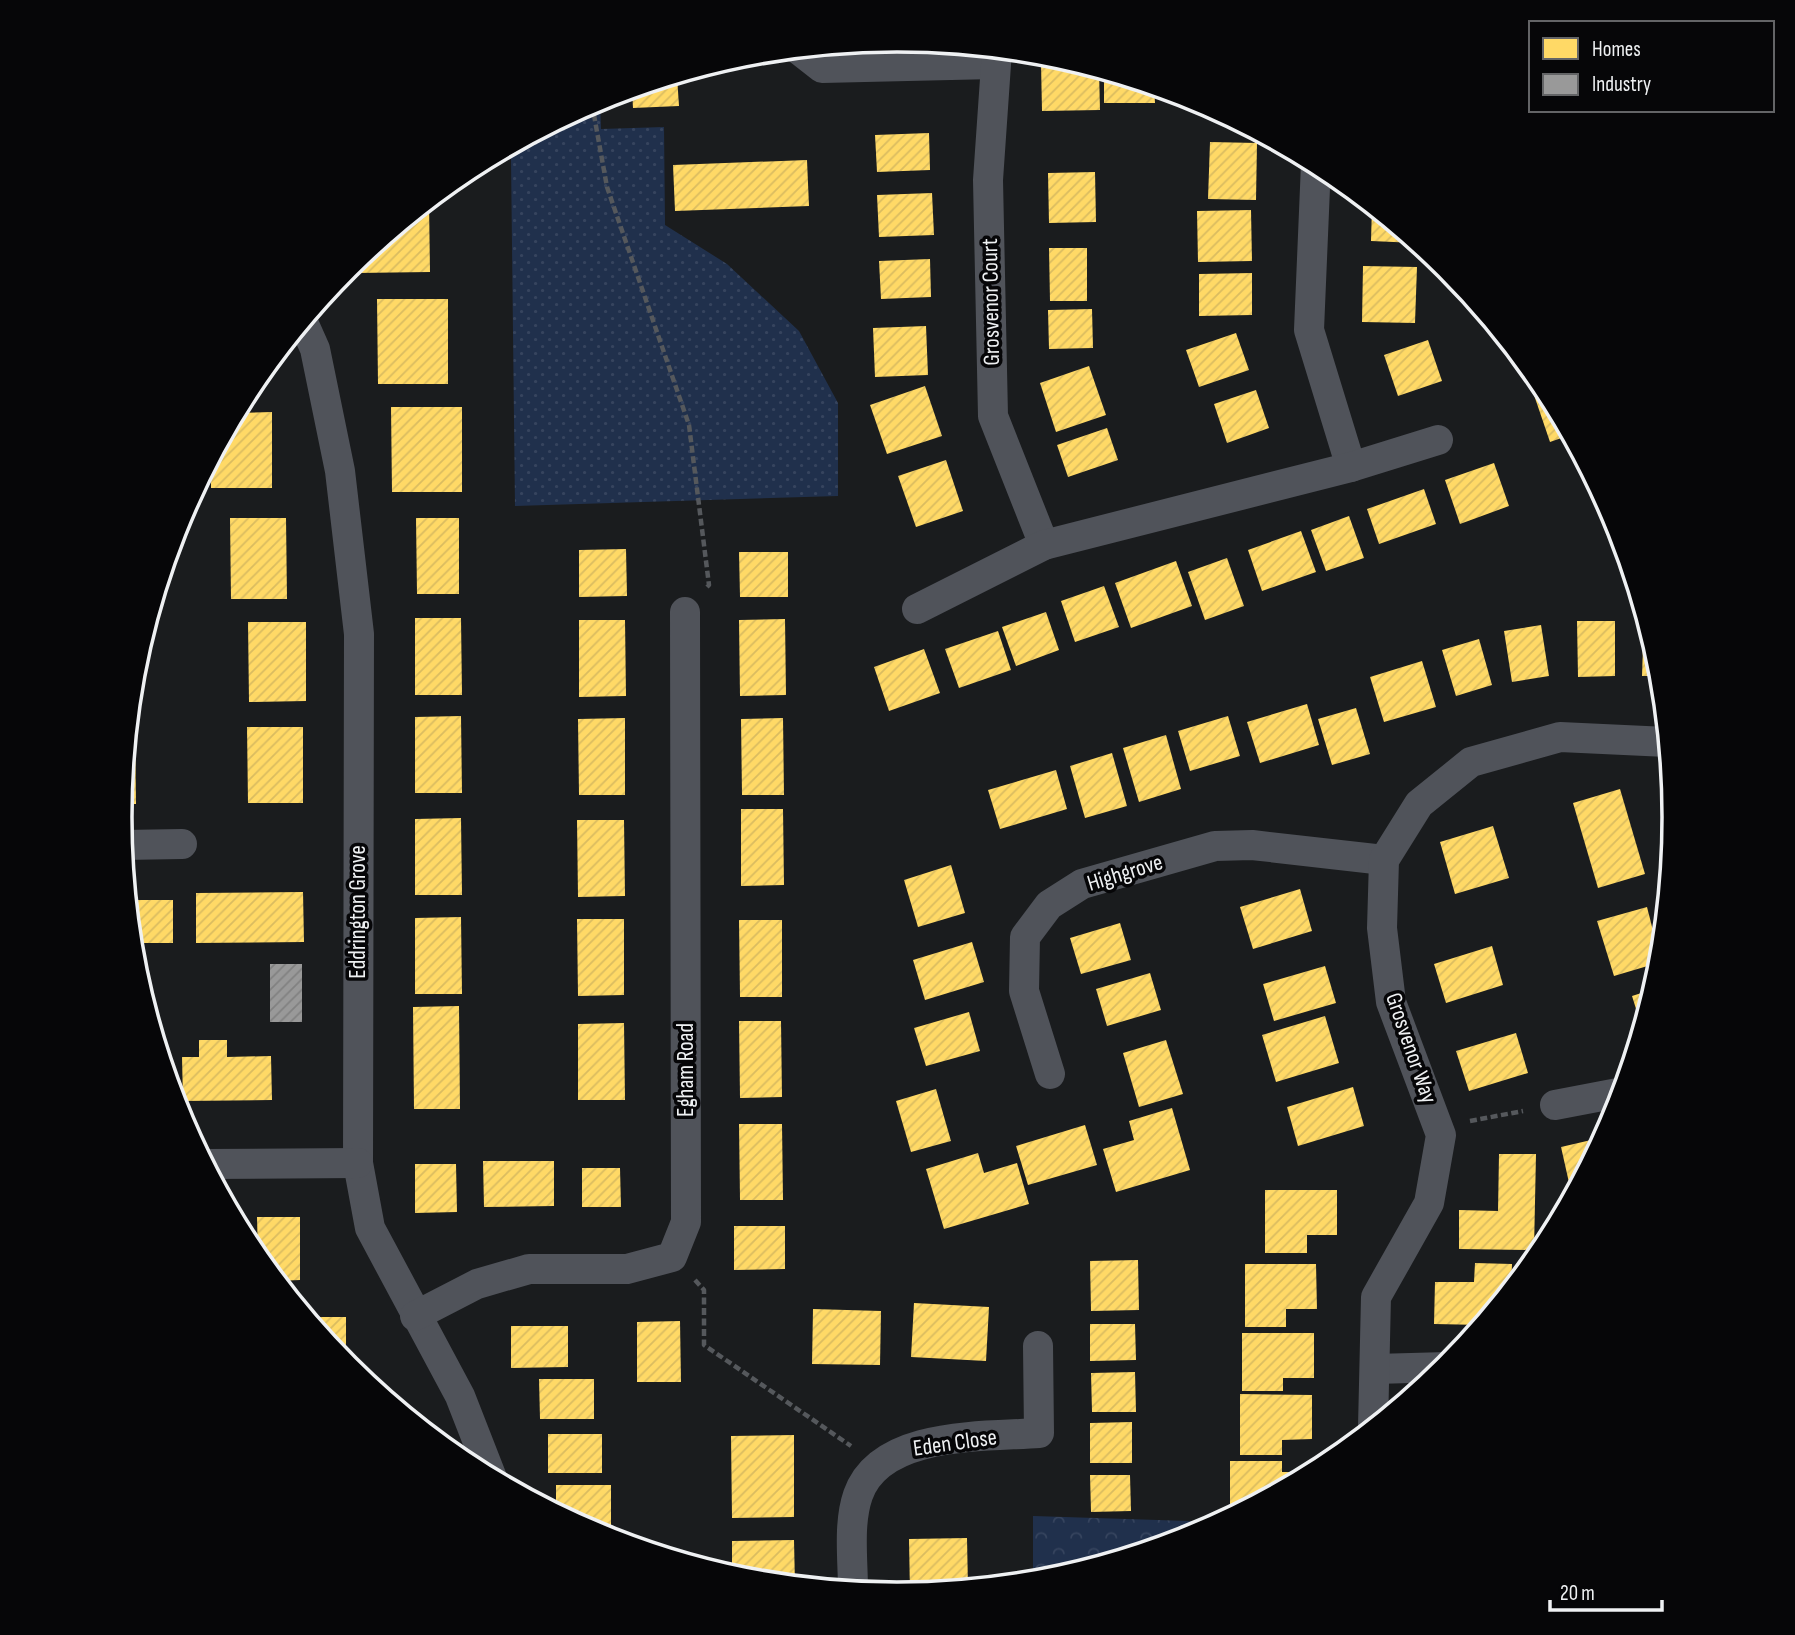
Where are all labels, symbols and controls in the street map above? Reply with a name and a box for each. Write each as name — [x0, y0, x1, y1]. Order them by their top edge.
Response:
legend — [1529, 21, 1774, 112]
text: Homes — [1592, 37, 1641, 62]
text: Industry — [1592, 72, 1651, 97]
street label: Grosvenor Court — [976, 238, 1006, 366]
street label: Eddrington Grove — [344, 845, 372, 979]
street label: Highgrove — [1084, 848, 1166, 898]
street label: Grosvenor Way — [1379, 989, 1443, 1107]
street label: Egham Road — [672, 1023, 700, 1117]
street label: Eden Close — [911, 1423, 999, 1463]
scale bar — [1550, 1568, 1662, 1612]
text: 20 m — [1560, 1581, 1595, 1606]

